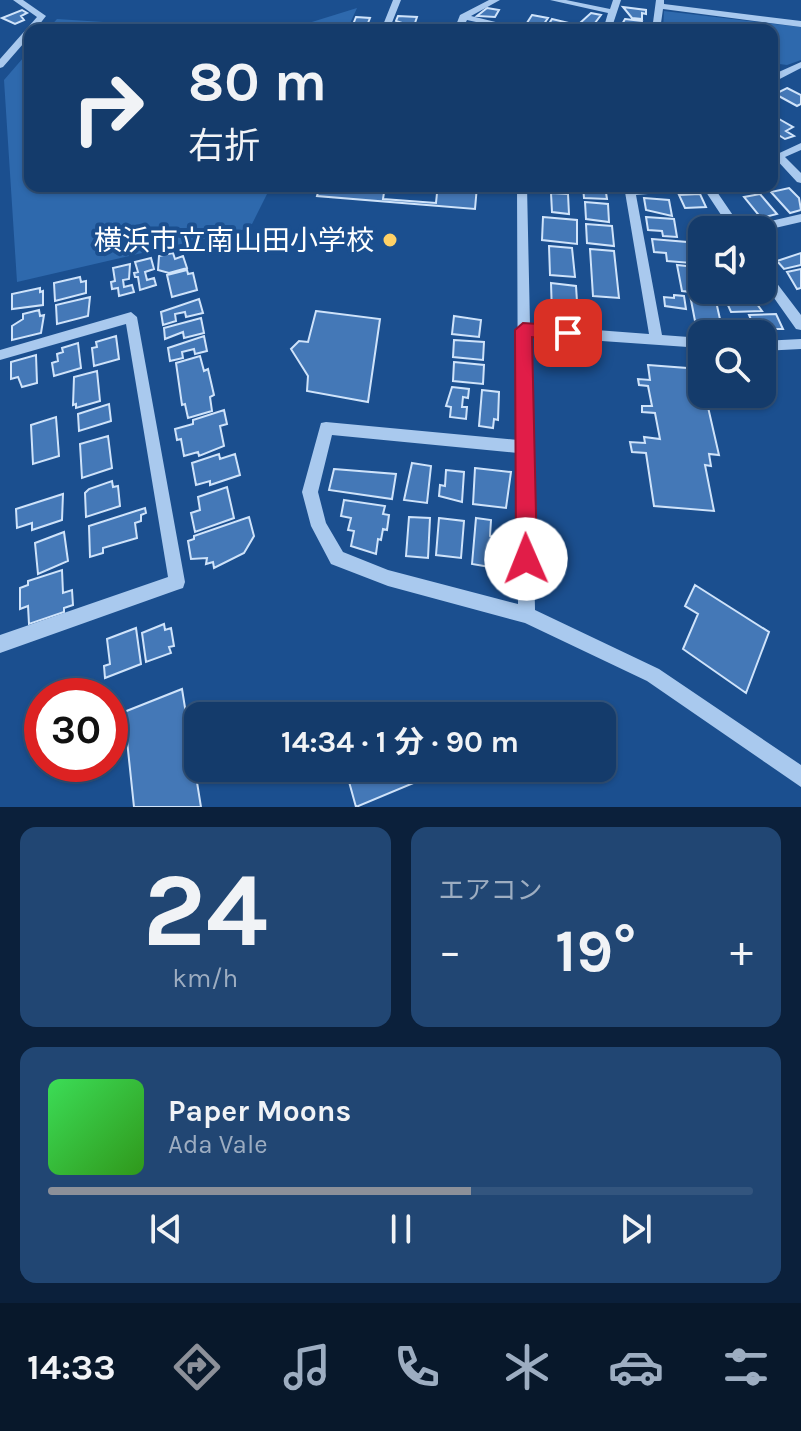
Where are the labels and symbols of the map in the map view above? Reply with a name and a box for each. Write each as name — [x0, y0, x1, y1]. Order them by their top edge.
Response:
place label: 横浜市立南山田小学校 — [94, 224, 374, 257]
marker: 横浜市立南山田小学校 — [381, 231, 399, 249]
pin — [534, 299, 602, 367]
position arrow — [484, 517, 568, 601]
speed limit sign: 30 — [24, 678, 128, 782]

